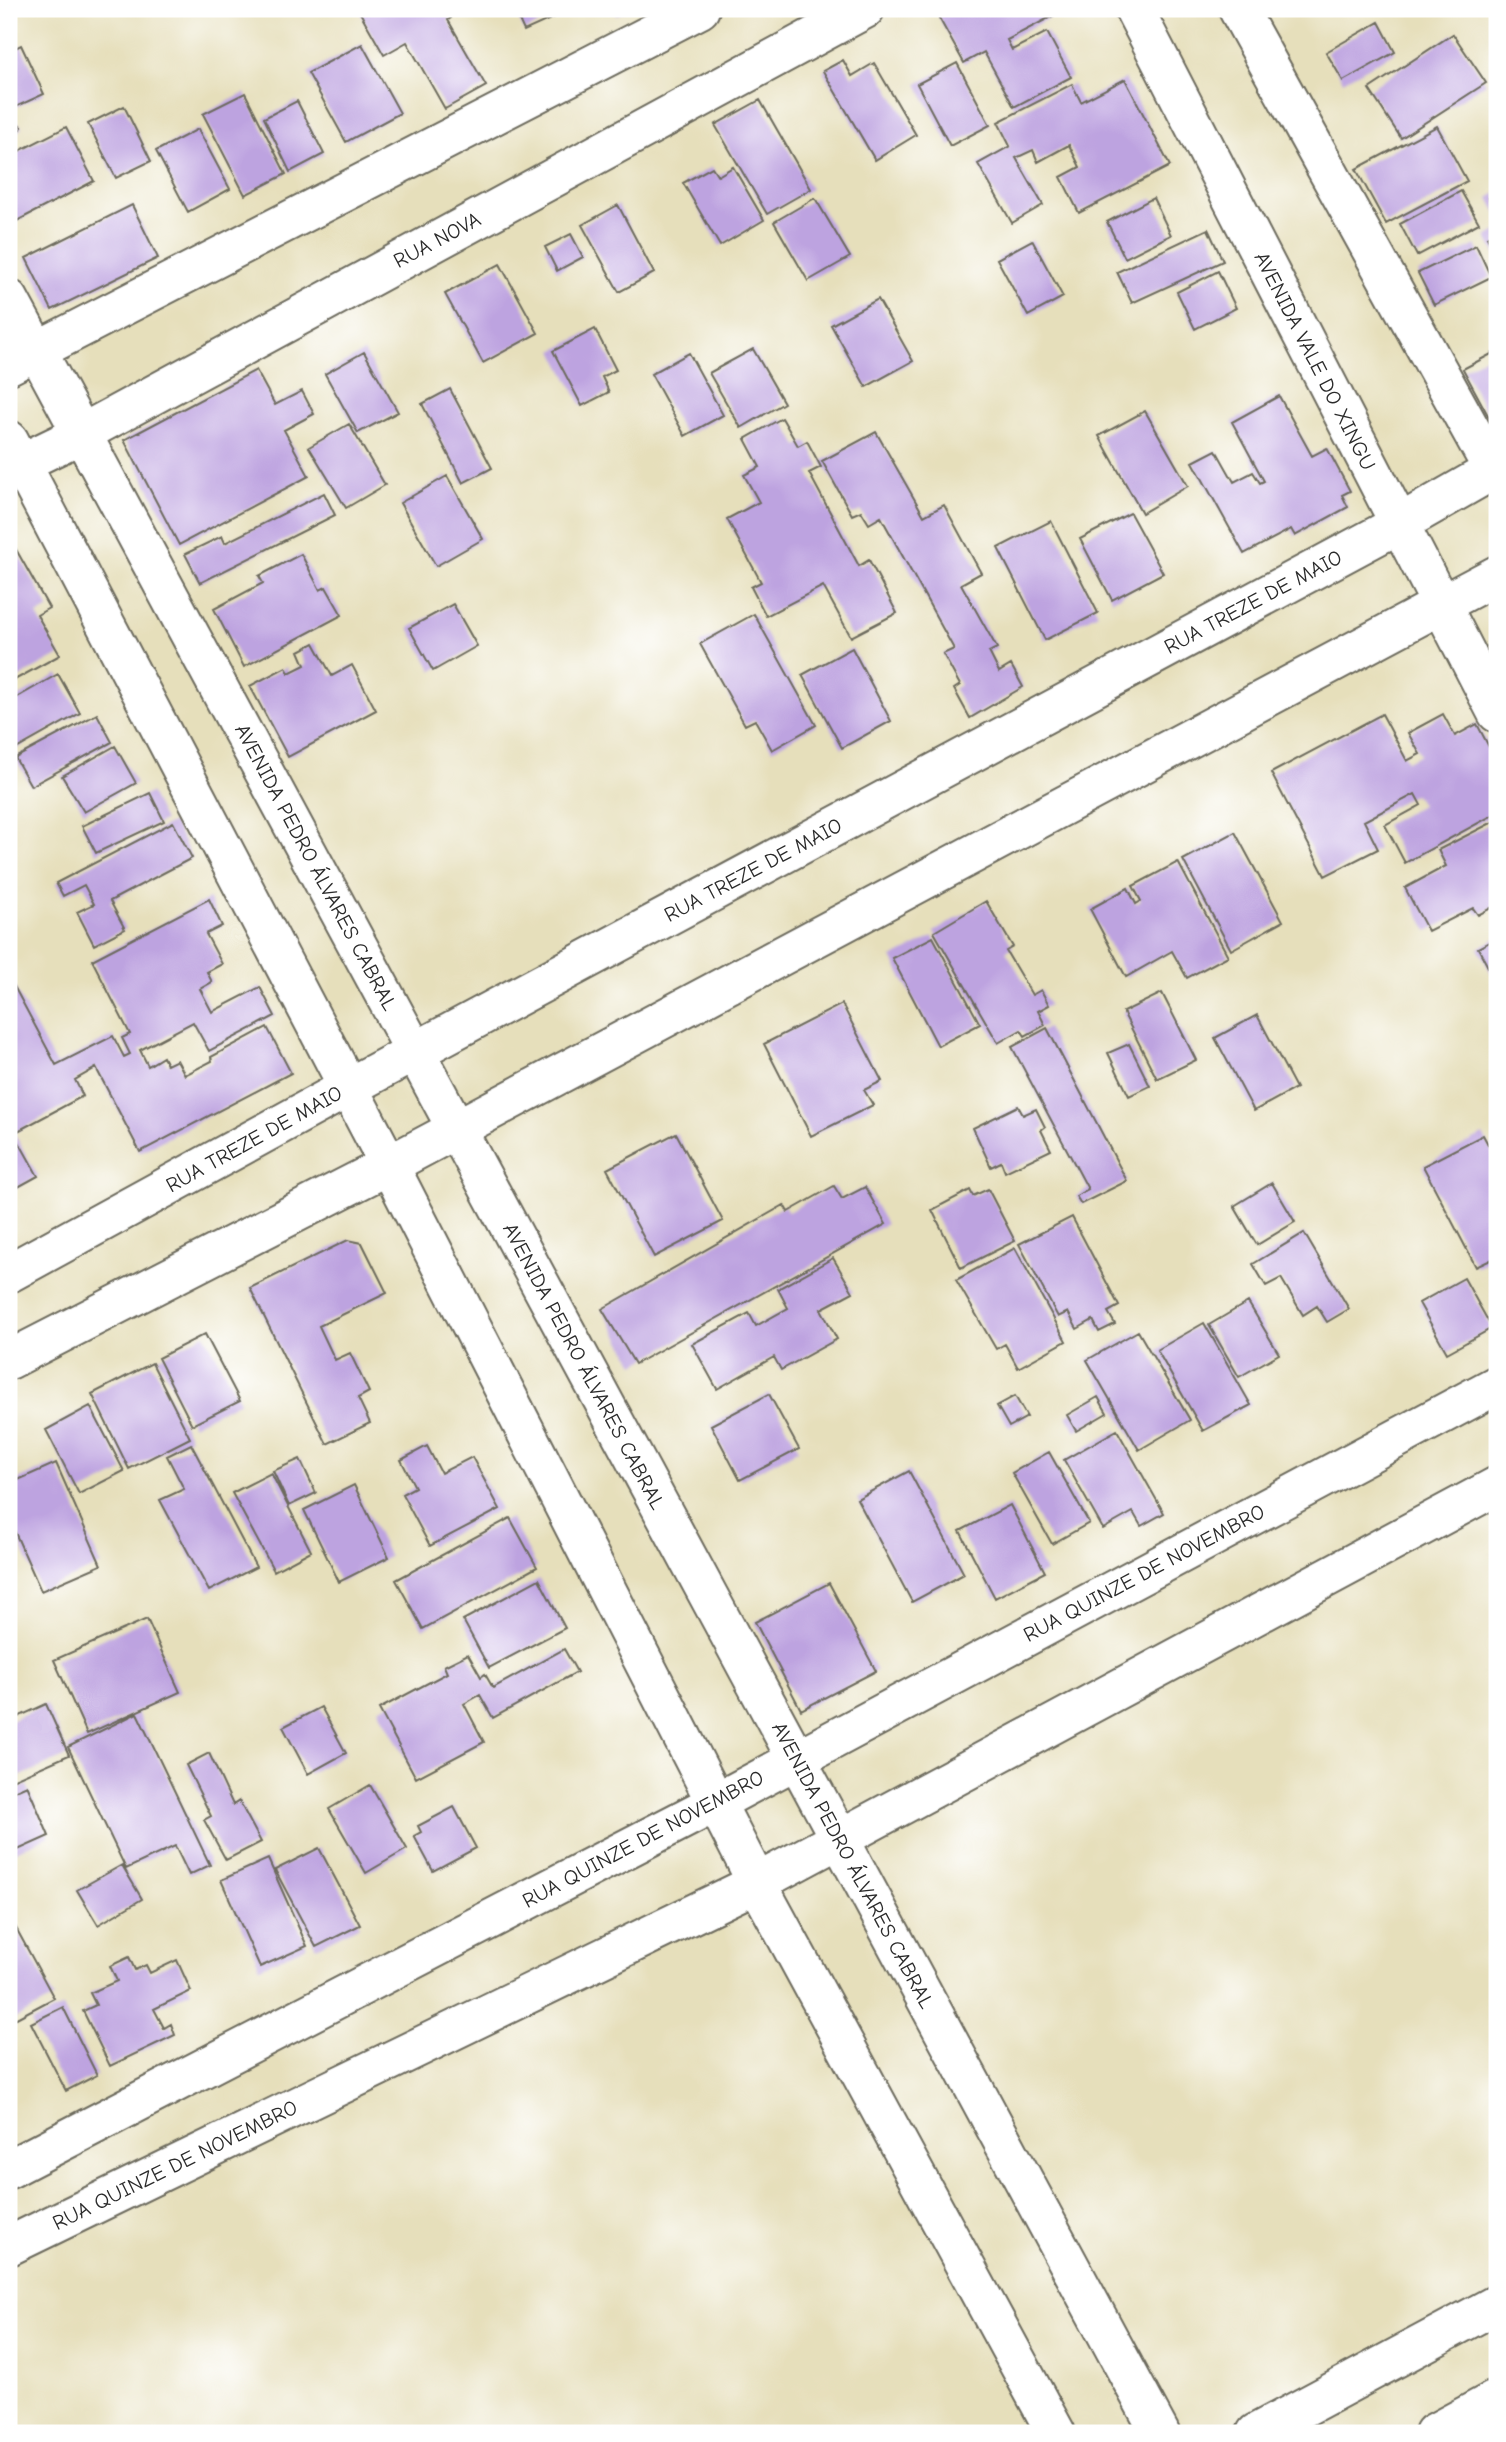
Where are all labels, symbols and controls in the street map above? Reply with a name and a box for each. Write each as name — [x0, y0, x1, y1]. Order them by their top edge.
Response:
street label: RUA NOVA — [389, 207, 485, 273]
street label: AVENIDA VALE DO XINGU — [1249, 248, 1381, 474]
street label: RUA TREZE DE MAIO — [1160, 545, 1346, 659]
street label: AVENIDA PEDRO ÁLVARES CABRAL — [230, 720, 402, 1015]
street label: RUA TREZE DE MAIO — [660, 813, 846, 927]
street label: RUA TREZE DE MAIO — [162, 1081, 346, 1197]
street label: AVENIDA PEDRO ÁLVARES CABRAL — [498, 1219, 670, 1514]
street label: RUA QUINZE DE NOVEMBRO — [1019, 1499, 1269, 1647]
street label: AVENIDA PEDRO ÁLVARES CABRAL — [767, 1718, 939, 2013]
street label: RUA QUINZE DE NOVEMBRO — [518, 1765, 768, 1913]
street label: RUA QUINZE DE NOVEMBRO — [49, 2095, 301, 2235]

